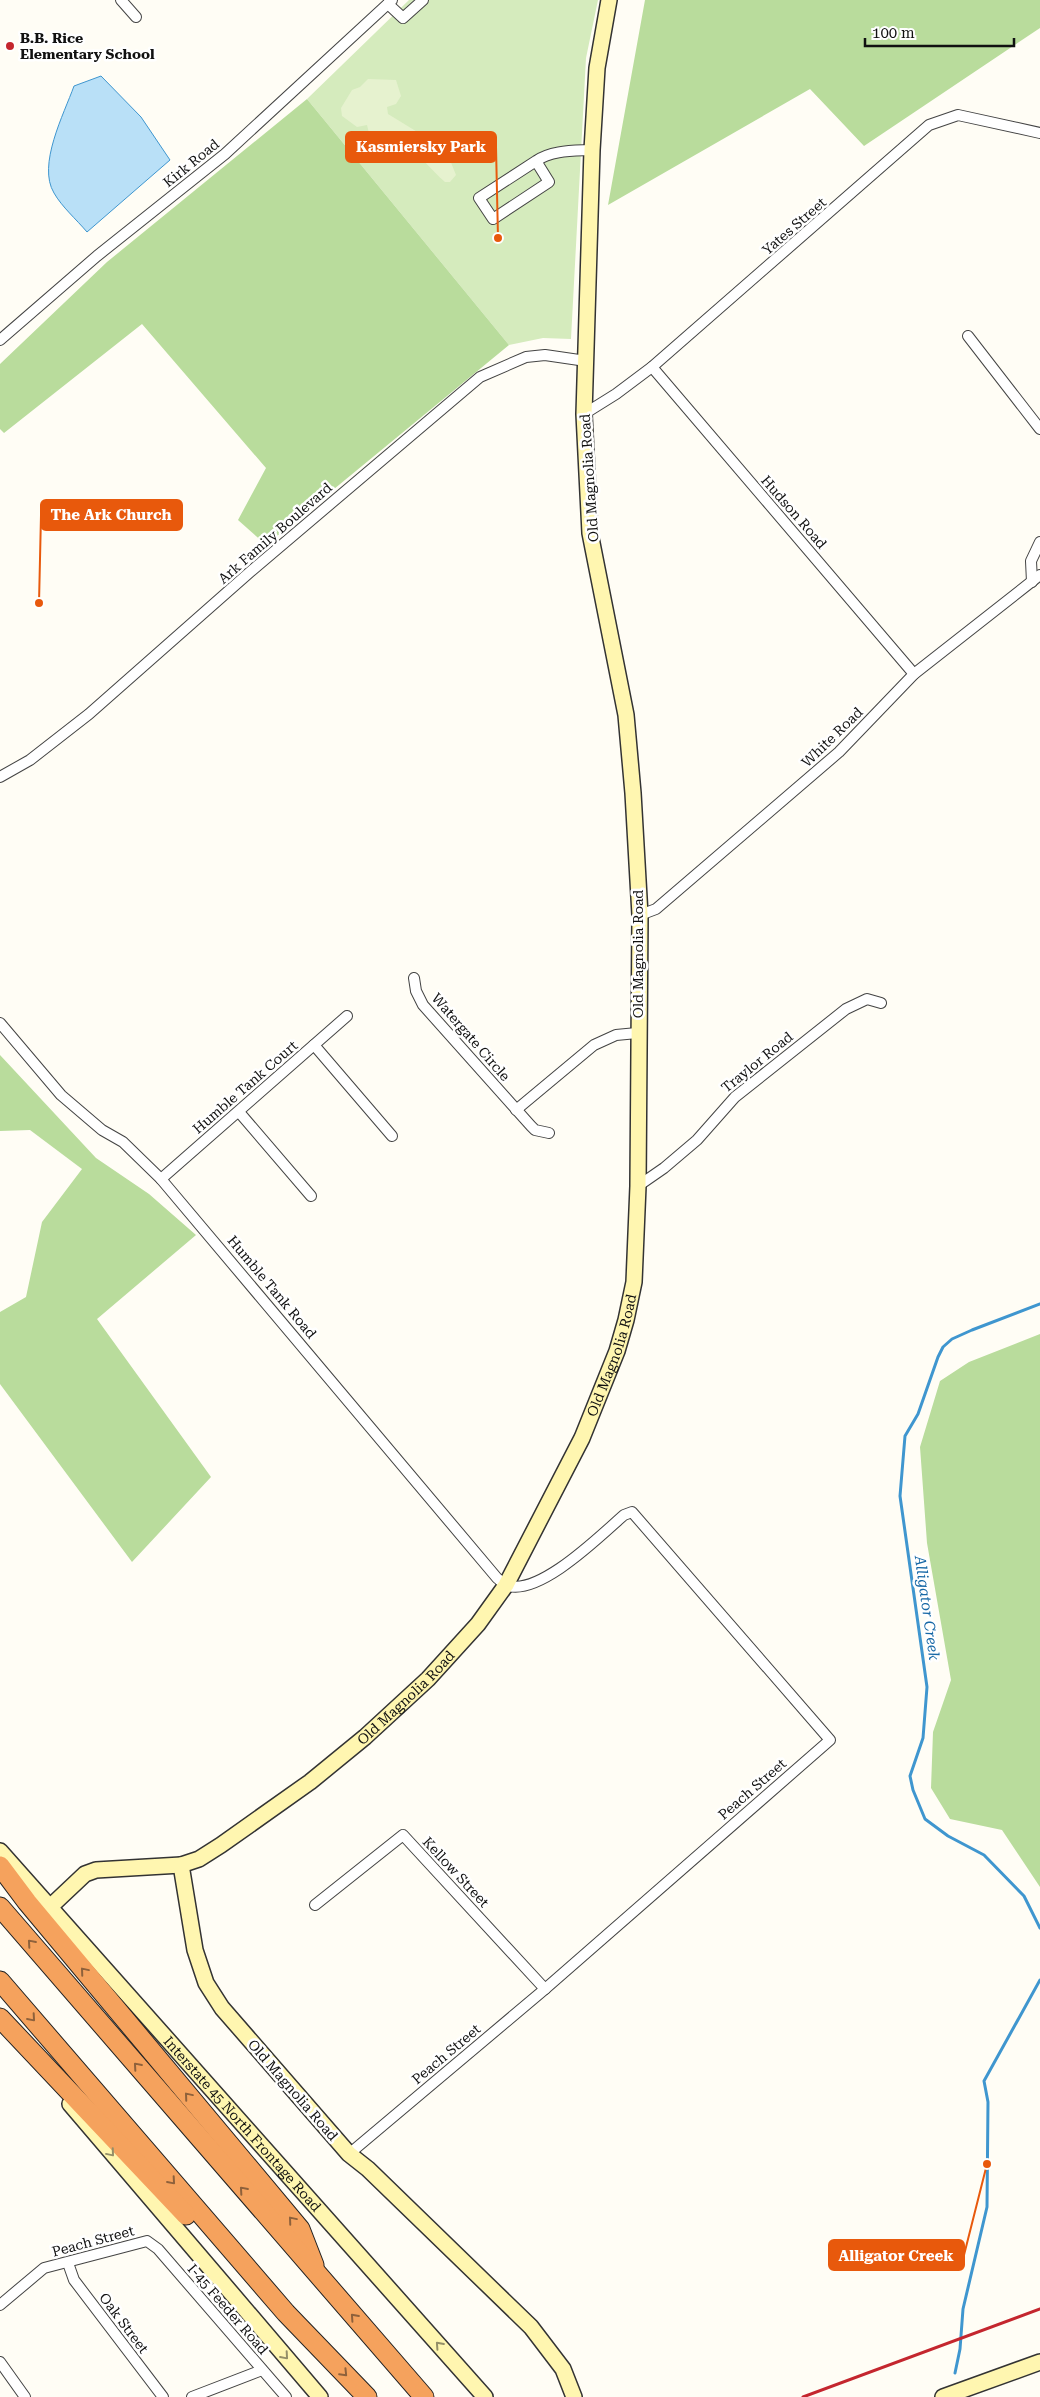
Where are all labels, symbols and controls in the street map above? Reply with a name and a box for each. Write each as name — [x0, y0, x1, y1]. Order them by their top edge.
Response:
scale bar — [865, 15, 1014, 47]
text: 100 m — [872, 24, 915, 42]
place label: B.B. Rice Elementary School — [20, 30, 155, 62]
marker: B.B. Rice Elementary School — [4, 40, 16, 52]
callout: Kasmiersky Park — [346, 132, 496, 162]
street label: Kirk Road — [160, 136, 222, 190]
text: Kasmiersky Park — [356, 138, 487, 156]
street label: Yates Street — [759, 194, 829, 258]
street label: Old Magnolia Road — [577, 413, 601, 543]
street label: Hudson Road — [758, 472, 830, 552]
street label: Ark Family Boulevard — [215, 479, 335, 587]
callout: The Ark Church — [41, 500, 182, 530]
text: The Ark Church — [50, 506, 172, 524]
street label: White Road — [798, 704, 866, 770]
street label: Old Magnolia Road — [630, 890, 646, 1018]
street label: Watergate Circle — [429, 990, 514, 1084]
street label: Traylor Road — [718, 1028, 796, 1096]
street label: Humble Tank Court — [189, 1037, 301, 1137]
street label: Humble Tank Road — [224, 1232, 320, 1342]
street label: Old Magnolia Road — [583, 1292, 639, 1419]
water label: Alligator Creek — [911, 1554, 943, 1662]
street label: Old Magnolia Road — [354, 1647, 458, 1748]
street label: Peach Street — [715, 1755, 789, 1823]
street label: Kellow Street — [420, 1834, 492, 1910]
one-way arrow — [28, 1940, 37, 1949]
one-way arrow — [81, 1967, 90, 1976]
one-way arrow — [26, 2012, 35, 2021]
street label: Peach Street — [409, 2021, 483, 2087]
street label: Interstate 45 North Frontage Road — [160, 2033, 324, 2215]
street label: Old Magnolia Road — [245, 2036, 341, 2144]
one-way arrow — [134, 2063, 143, 2072]
one-way arrow — [185, 2092, 194, 2101]
one-way arrow — [105, 2147, 114, 2156]
one-way arrow — [167, 2175, 176, 2184]
one-way arrow — [240, 2186, 249, 2195]
one-way arrow — [289, 2217, 298, 2226]
street label: Peach Street — [50, 2222, 136, 2260]
callout: Alligator Creek — [829, 2240, 964, 2270]
text: Alligator Creek — [838, 2247, 954, 2265]
street label: I-45 Feeder Road — [184, 2261, 272, 2357]
street label: Oak Street — [96, 2290, 152, 2356]
one-way arrow — [351, 2314, 360, 2323]
one-way arrow — [435, 2341, 444, 2350]
one-way arrow — [279, 2351, 288, 2360]
one-way arrow — [338, 2368, 347, 2377]

